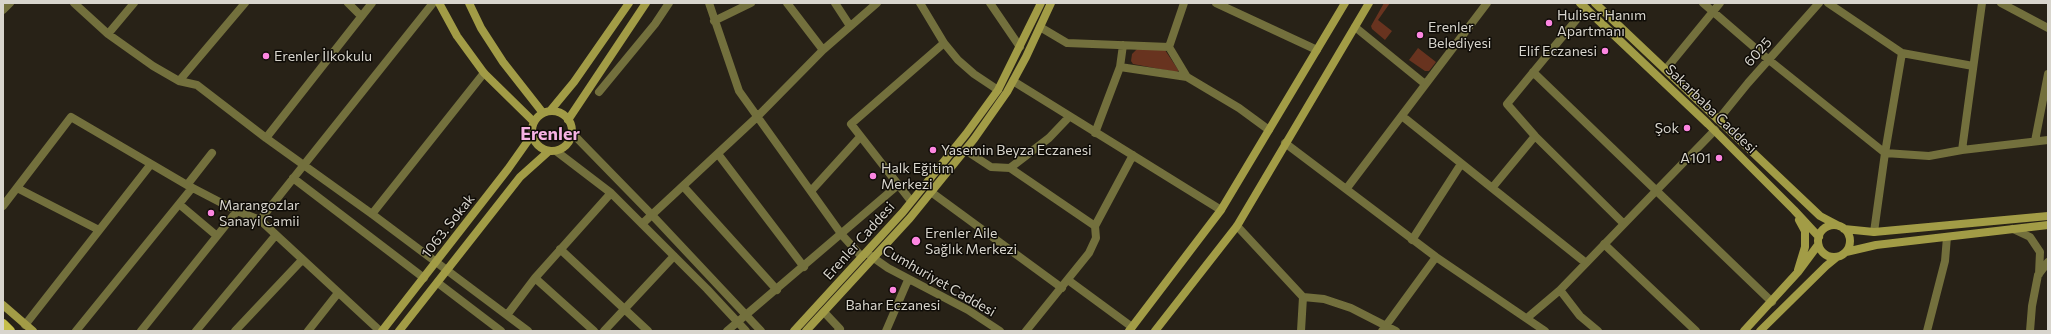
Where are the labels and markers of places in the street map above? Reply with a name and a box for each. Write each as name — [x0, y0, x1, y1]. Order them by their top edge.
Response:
place label: Huliser Hanım Apartmanı — [1557, 7, 1646, 40]
marker: Huliser Hanım Apartmanı — [1544, 18, 1554, 28]
place label: Erenler Belediyesi — [1428, 19, 1491, 52]
marker: Erenler Belediyesi — [1415, 30, 1425, 40]
place label: Elif Eczanesi — [1518, 43, 1597, 59]
marker: Elif Eczanesi — [1600, 46, 1610, 56]
place label: Erenler İlkokulu — [274, 48, 372, 64]
marker: Erenler İlkokulu — [261, 51, 271, 61]
place label: Şok — [1655, 120, 1679, 136]
marker: Şok — [1682, 123, 1692, 133]
place label: Yasemin Beyza Eczanesi — [941, 142, 1092, 158]
marker: Yasemin Beyza Eczanesi — [928, 145, 938, 155]
place label: A101 — [1680, 150, 1711, 166]
marker: A101 — [1714, 153, 1724, 163]
place label: Halk Eğitim Merkezi — [881, 160, 954, 192]
marker: Halk Eğitim Merkezi — [868, 171, 878, 181]
place label: Marangozlar Sanayi Camii — [219, 197, 300, 230]
marker: Marangozlar Sanayi Camii — [206, 208, 216, 218]
place label: Erenler Aile Sağlık Merkezi — [925, 225, 1017, 258]
marker: Erenler Aile Sağlık Merkezi — [910, 235, 922, 247]
marker: Bahar Eczanesi — [888, 285, 898, 295]
place label: Bahar Eczanesi — [846, 297, 940, 313]

